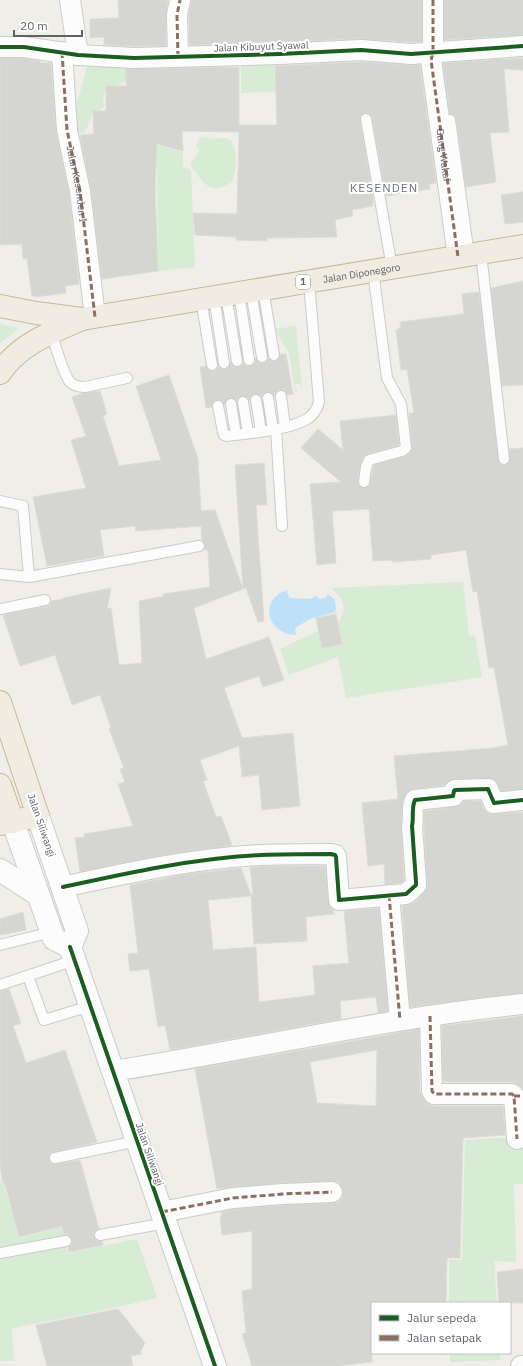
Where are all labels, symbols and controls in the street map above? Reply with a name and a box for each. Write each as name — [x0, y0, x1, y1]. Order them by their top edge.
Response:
scale bar — [14, 12, 82, 38]
text: 20 m — [20, 18, 48, 33]
street label: Jalan Kibuyut Syawal — [213, 38, 309, 55]
street label: Gang Wakaf — [433, 127, 454, 183]
street label: Jalan Kesenden I — [63, 144, 90, 223]
district label: KESENDEN — [350, 180, 418, 195]
street label: Jalan Diponegoro — [322, 260, 402, 286]
road number: 1 — [296, 275, 310, 289]
street label: Jalan Siliwangi — [25, 792, 58, 859]
street label: Jalan Siliwangi — [133, 1121, 166, 1188]
legend — [371, 1302, 511, 1354]
text: Jalur sepeda — [407, 1310, 477, 1325]
text: Jalan setapak — [407, 1330, 482, 1345]

